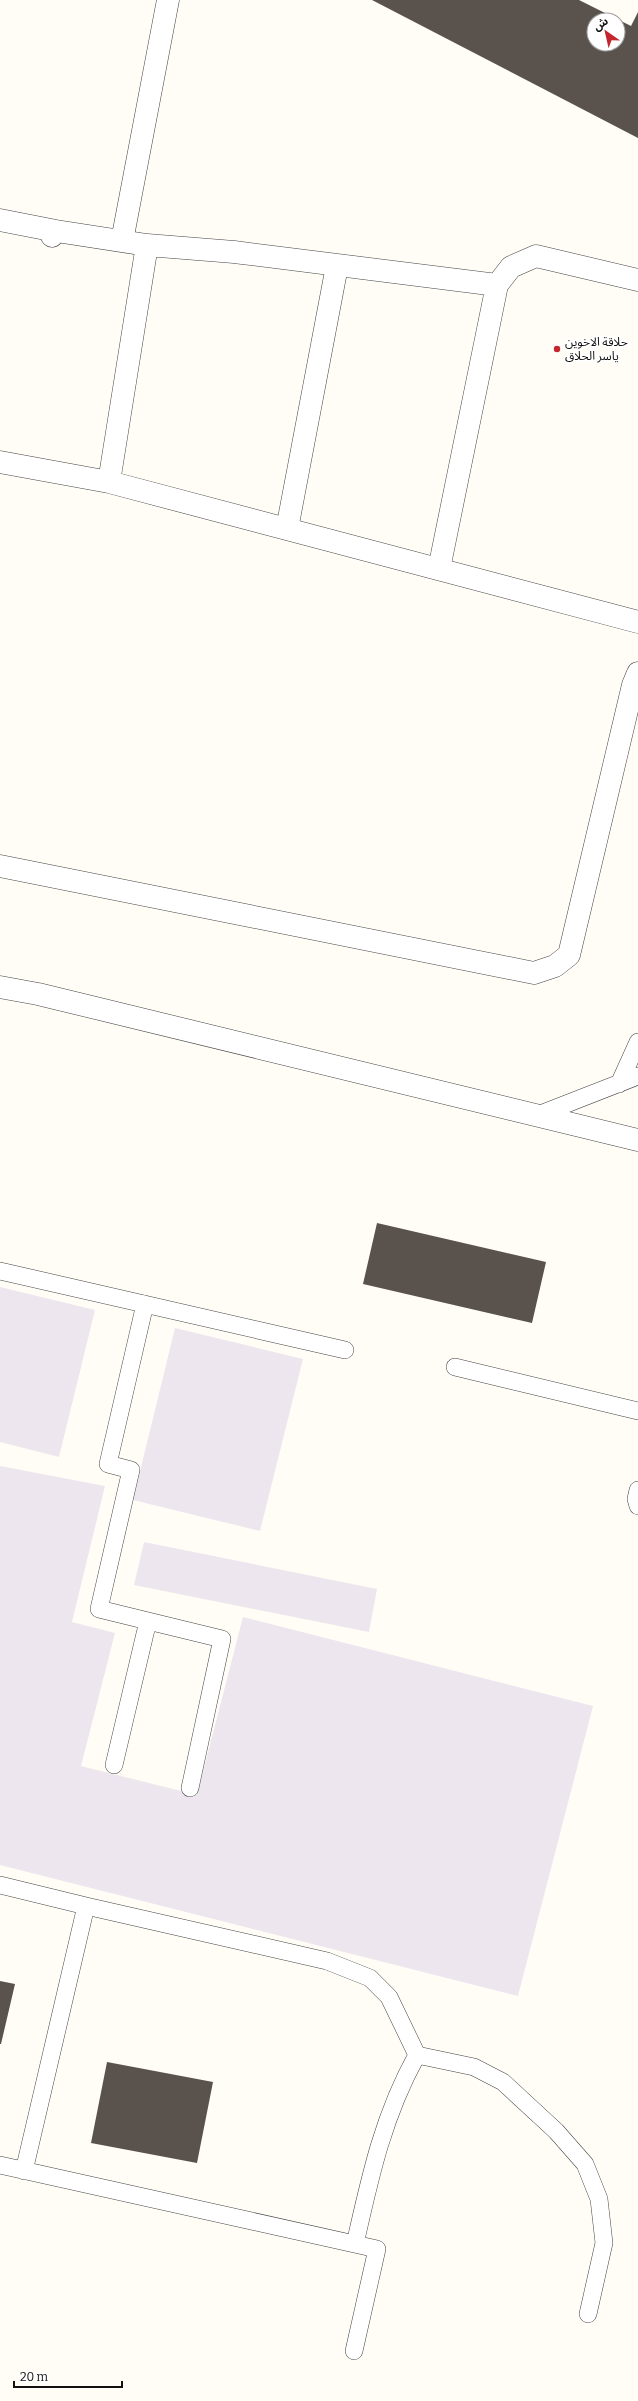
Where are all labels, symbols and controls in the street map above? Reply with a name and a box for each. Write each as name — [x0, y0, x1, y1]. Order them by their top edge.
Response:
north arrow — [586, 12, 626, 52]
text: ش — [591, 15, 611, 34]
place label: حلاقة الاخوين ياسر الحلاق — [565, 335, 628, 363]
marker: حلاقة الاخوين ياسر الحلاق — [552, 344, 562, 354]
scale bar — [14, 2363, 122, 2389]
text: 20 m — [20, 2370, 49, 2384]

